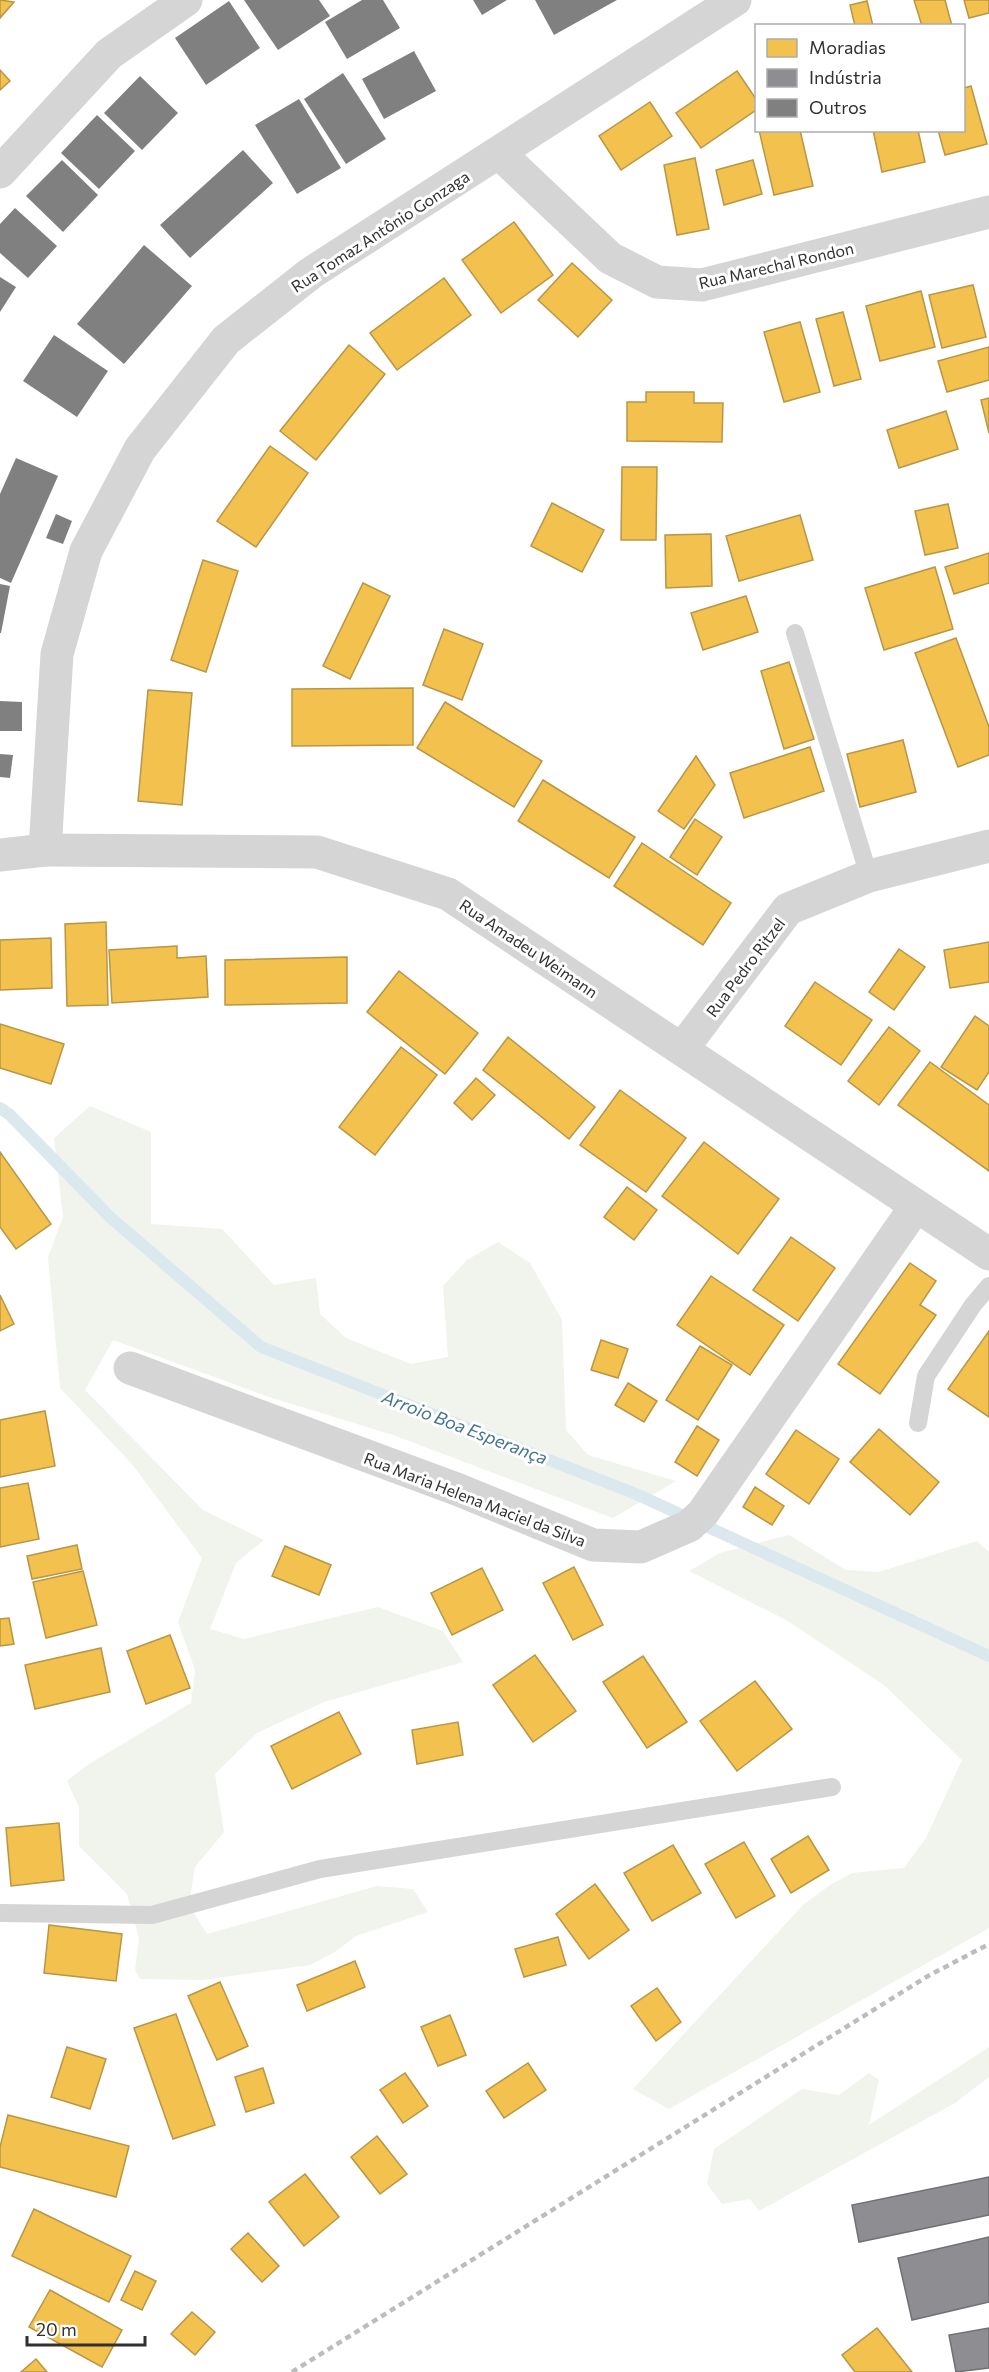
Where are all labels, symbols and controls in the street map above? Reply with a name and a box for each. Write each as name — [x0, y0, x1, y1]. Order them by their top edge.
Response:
legend — [755, 24, 965, 132]
text: Moradias — [809, 36, 886, 58]
text: Indústria — [809, 66, 882, 88]
text: Outros — [809, 96, 867, 118]
street label: Rua Tomaz Antônio Gonzaga — [287, 166, 473, 296]
street label: Rua Marechal Rondon — [697, 238, 855, 292]
street label: Rua Amadeu Weimann — [456, 895, 602, 1001]
street label: Rua Pedro Ritzel — [702, 914, 788, 1020]
water label: Arroio Boa Esperança — [378, 1385, 551, 1469]
street label: Rua Maria Helena Maciel da Silva — [362, 1448, 588, 1550]
scale bar — [27, 2309, 146, 2347]
text: 20 m — [36, 2318, 77, 2340]

